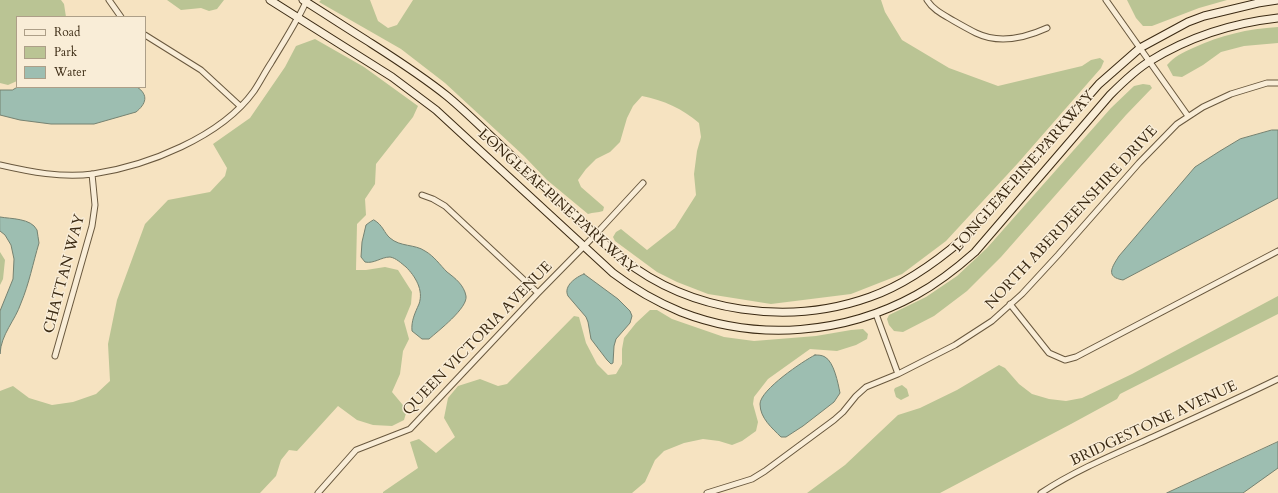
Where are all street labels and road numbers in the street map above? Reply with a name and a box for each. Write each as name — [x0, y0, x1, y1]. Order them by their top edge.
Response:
street label: LONGLEAF PINE PARKWAY — [949, 88, 1099, 256]
street label: NORTH ABERDEENSHIRE DRIVE — [982, 122, 1162, 314]
street label: LONGLEAF PINE PARKWAY — [474, 126, 640, 278]
street label: CHATTAN WAY — [40, 212, 90, 336]
street label: QUEEN VICTORIA AVENUE — [399, 258, 557, 420]
street label: BRIDGESTONE AVENUE — [1068, 377, 1240, 471]

